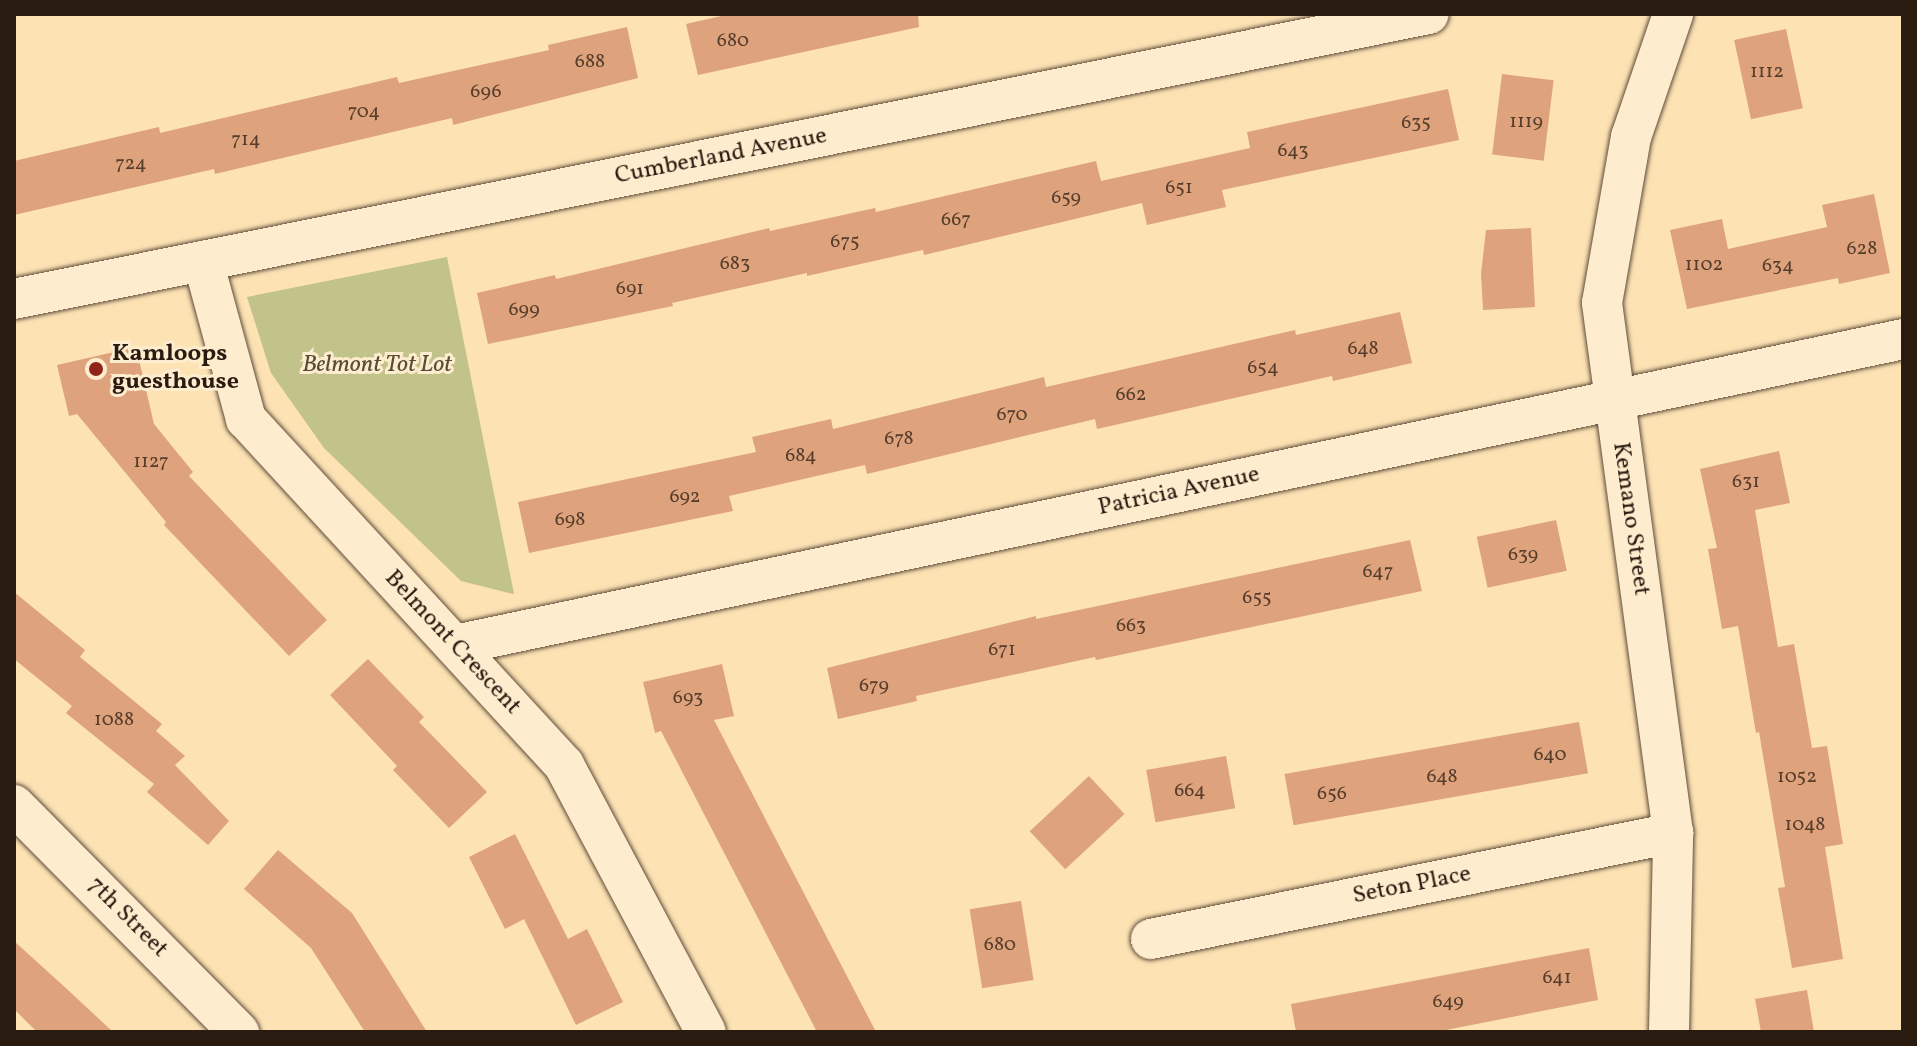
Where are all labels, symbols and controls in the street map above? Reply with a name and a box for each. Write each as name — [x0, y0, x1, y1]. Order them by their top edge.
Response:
house number: 680 — [717, 29, 749, 53]
house number: 688 — [575, 50, 605, 74]
house number: 1112 — [1750, 60, 1784, 84]
house number: 696 — [470, 80, 502, 104]
house number: 704 — [348, 100, 380, 124]
house number: 1119 — [1509, 110, 1543, 134]
house number: 635 — [1401, 111, 1431, 135]
street label: Cumberland Avenue — [613, 122, 829, 192]
house number: 714 — [231, 128, 261, 152]
house number: 643 — [1278, 139, 1308, 163]
house number: 724 — [115, 152, 147, 176]
house number: 651 — [1165, 176, 1193, 200]
house number: 659 — [1051, 186, 1081, 210]
house number: 667 — [941, 208, 971, 232]
house number: 675 — [830, 230, 860, 254]
house number: 628 — [1846, 237, 1878, 261]
house number: 683 — [720, 252, 750, 276]
house number: 1102 — [1685, 253, 1723, 277]
house number: 634 — [1762, 254, 1794, 278]
house number: 691 — [616, 277, 644, 301]
house number: 699 — [508, 298, 540, 322]
house number: 648 — [1347, 337, 1379, 361]
place label: Kamloops guesthouse — [112, 341, 239, 397]
park label: Belmont Tot Lot — [302, 352, 452, 380]
house number: 654 — [1247, 356, 1279, 380]
marker: Kamloops guesthouse — [87, 360, 105, 378]
house number: 662 — [1116, 383, 1146, 407]
house number: 670 — [996, 403, 1028, 427]
house number: 678 — [884, 427, 914, 451]
street label: Kemano Street — [1605, 440, 1655, 598]
house number: 684 — [785, 444, 817, 468]
house number: 1127 — [133, 450, 169, 474]
street label: Patricia Avenue — [1096, 461, 1262, 523]
house number: 631 — [1732, 470, 1760, 494]
house number: 692 — [669, 485, 701, 509]
house number: 698 — [555, 508, 585, 532]
house number: 639 — [1508, 543, 1538, 567]
house number: 647 — [1362, 560, 1394, 584]
street label: Belmont Crescent — [378, 565, 526, 721]
house number: 655 — [1242, 586, 1272, 610]
house number: 663 — [1116, 614, 1146, 638]
house number: 671 — [988, 638, 1016, 662]
house number: 679 — [859, 674, 889, 698]
house number: 693 — [673, 686, 703, 710]
house number: 1088 — [94, 708, 134, 732]
house number: 640 — [1533, 743, 1567, 767]
house number: 648 — [1426, 765, 1458, 789]
house number: 1052 — [1777, 765, 1817, 789]
house number: 664 — [1174, 779, 1206, 803]
house number: 656 — [1317, 782, 1347, 806]
house number: 1048 — [1785, 813, 1825, 837]
street label: Seton Place — [1350, 860, 1474, 912]
street label: 7th Street — [81, 872, 173, 964]
house number: 680 — [984, 933, 1016, 957]
house number: 641 — [1542, 966, 1572, 990]
house number: 649 — [1432, 990, 1464, 1014]

